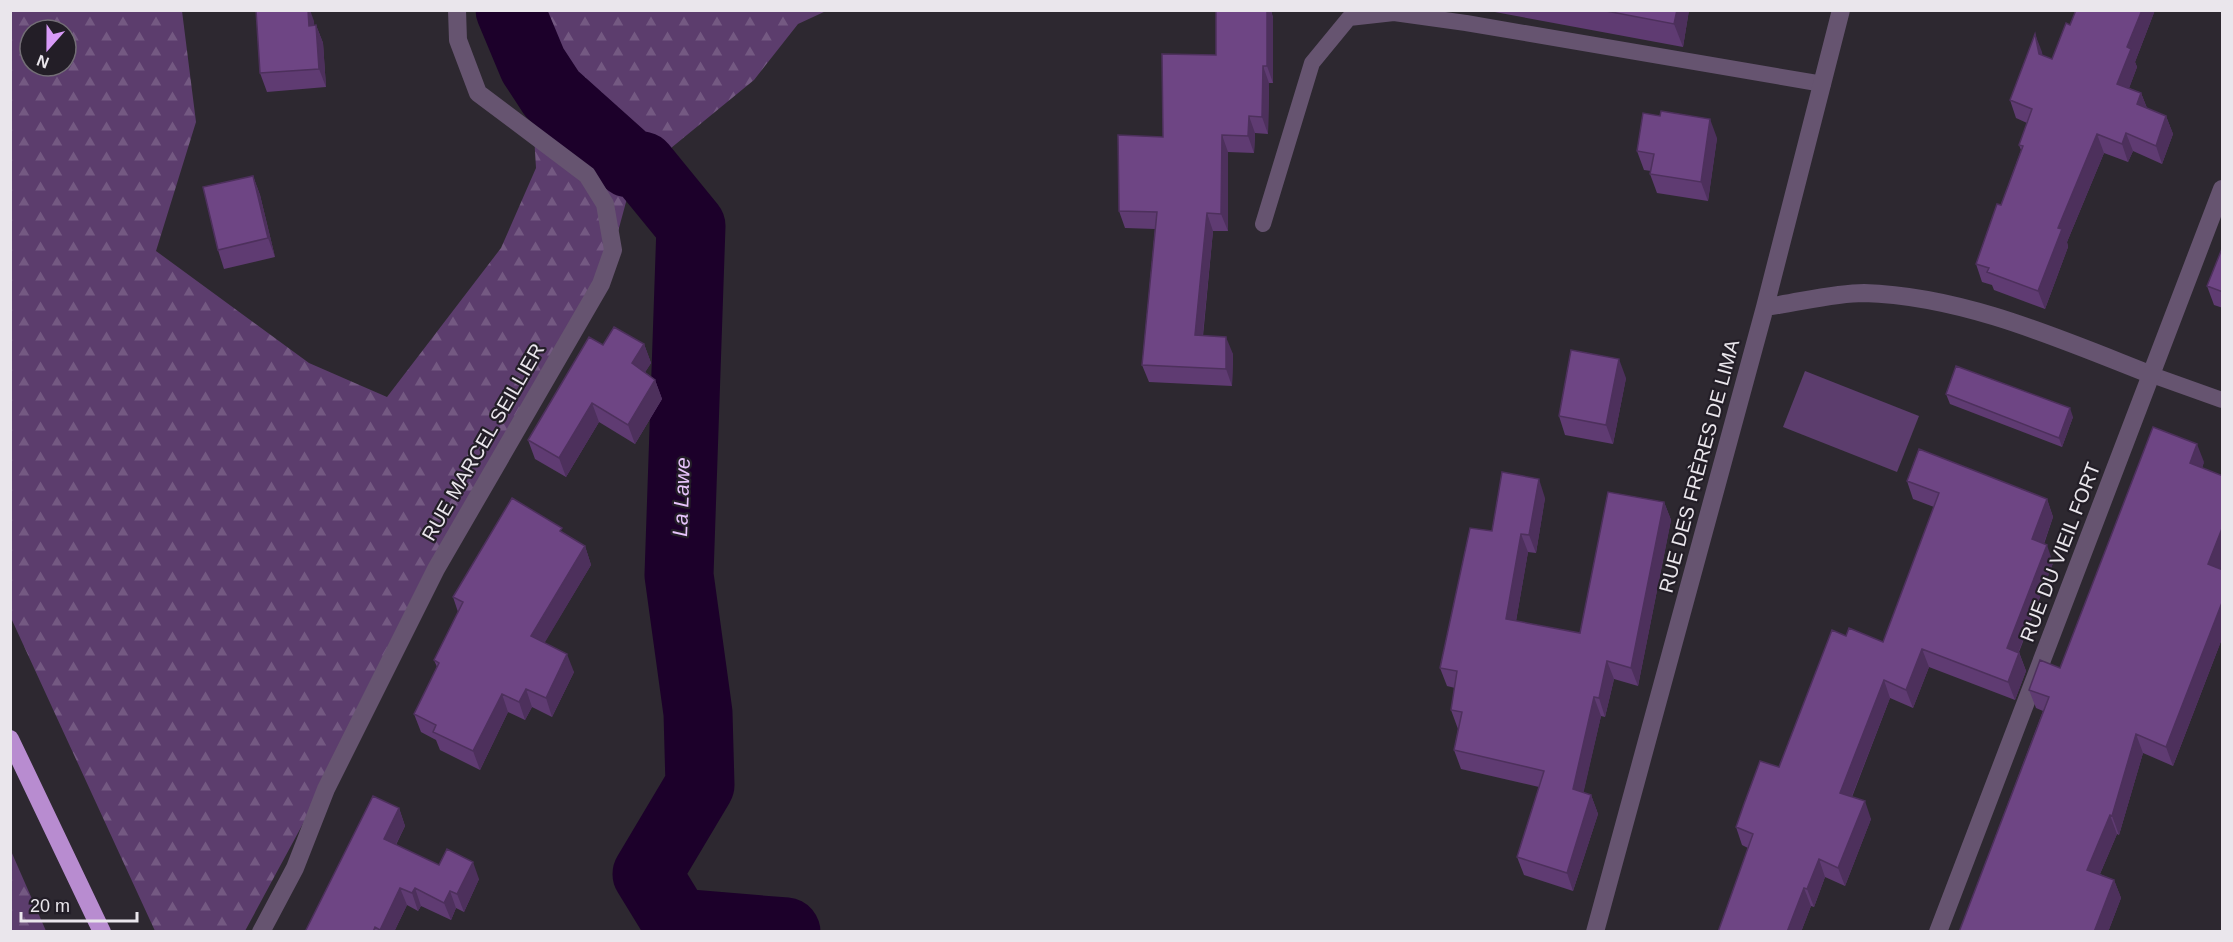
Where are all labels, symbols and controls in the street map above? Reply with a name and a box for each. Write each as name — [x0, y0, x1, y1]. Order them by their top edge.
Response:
north arrow — [18, 18, 78, 78]
text: N — [34, 52, 51, 72]
street label: RUE DES FRÈRES DE LIMA — [1655, 336, 1744, 595]
street label: RUE MARCEL SEILLIER — [418, 340, 548, 544]
water label: La Lawe — [668, 457, 694, 537]
street label: RUE DU VIEIL FORT — [2016, 459, 2104, 645]
scale bar — [21, 885, 136, 923]
text: 20 m — [30, 896, 70, 916]

